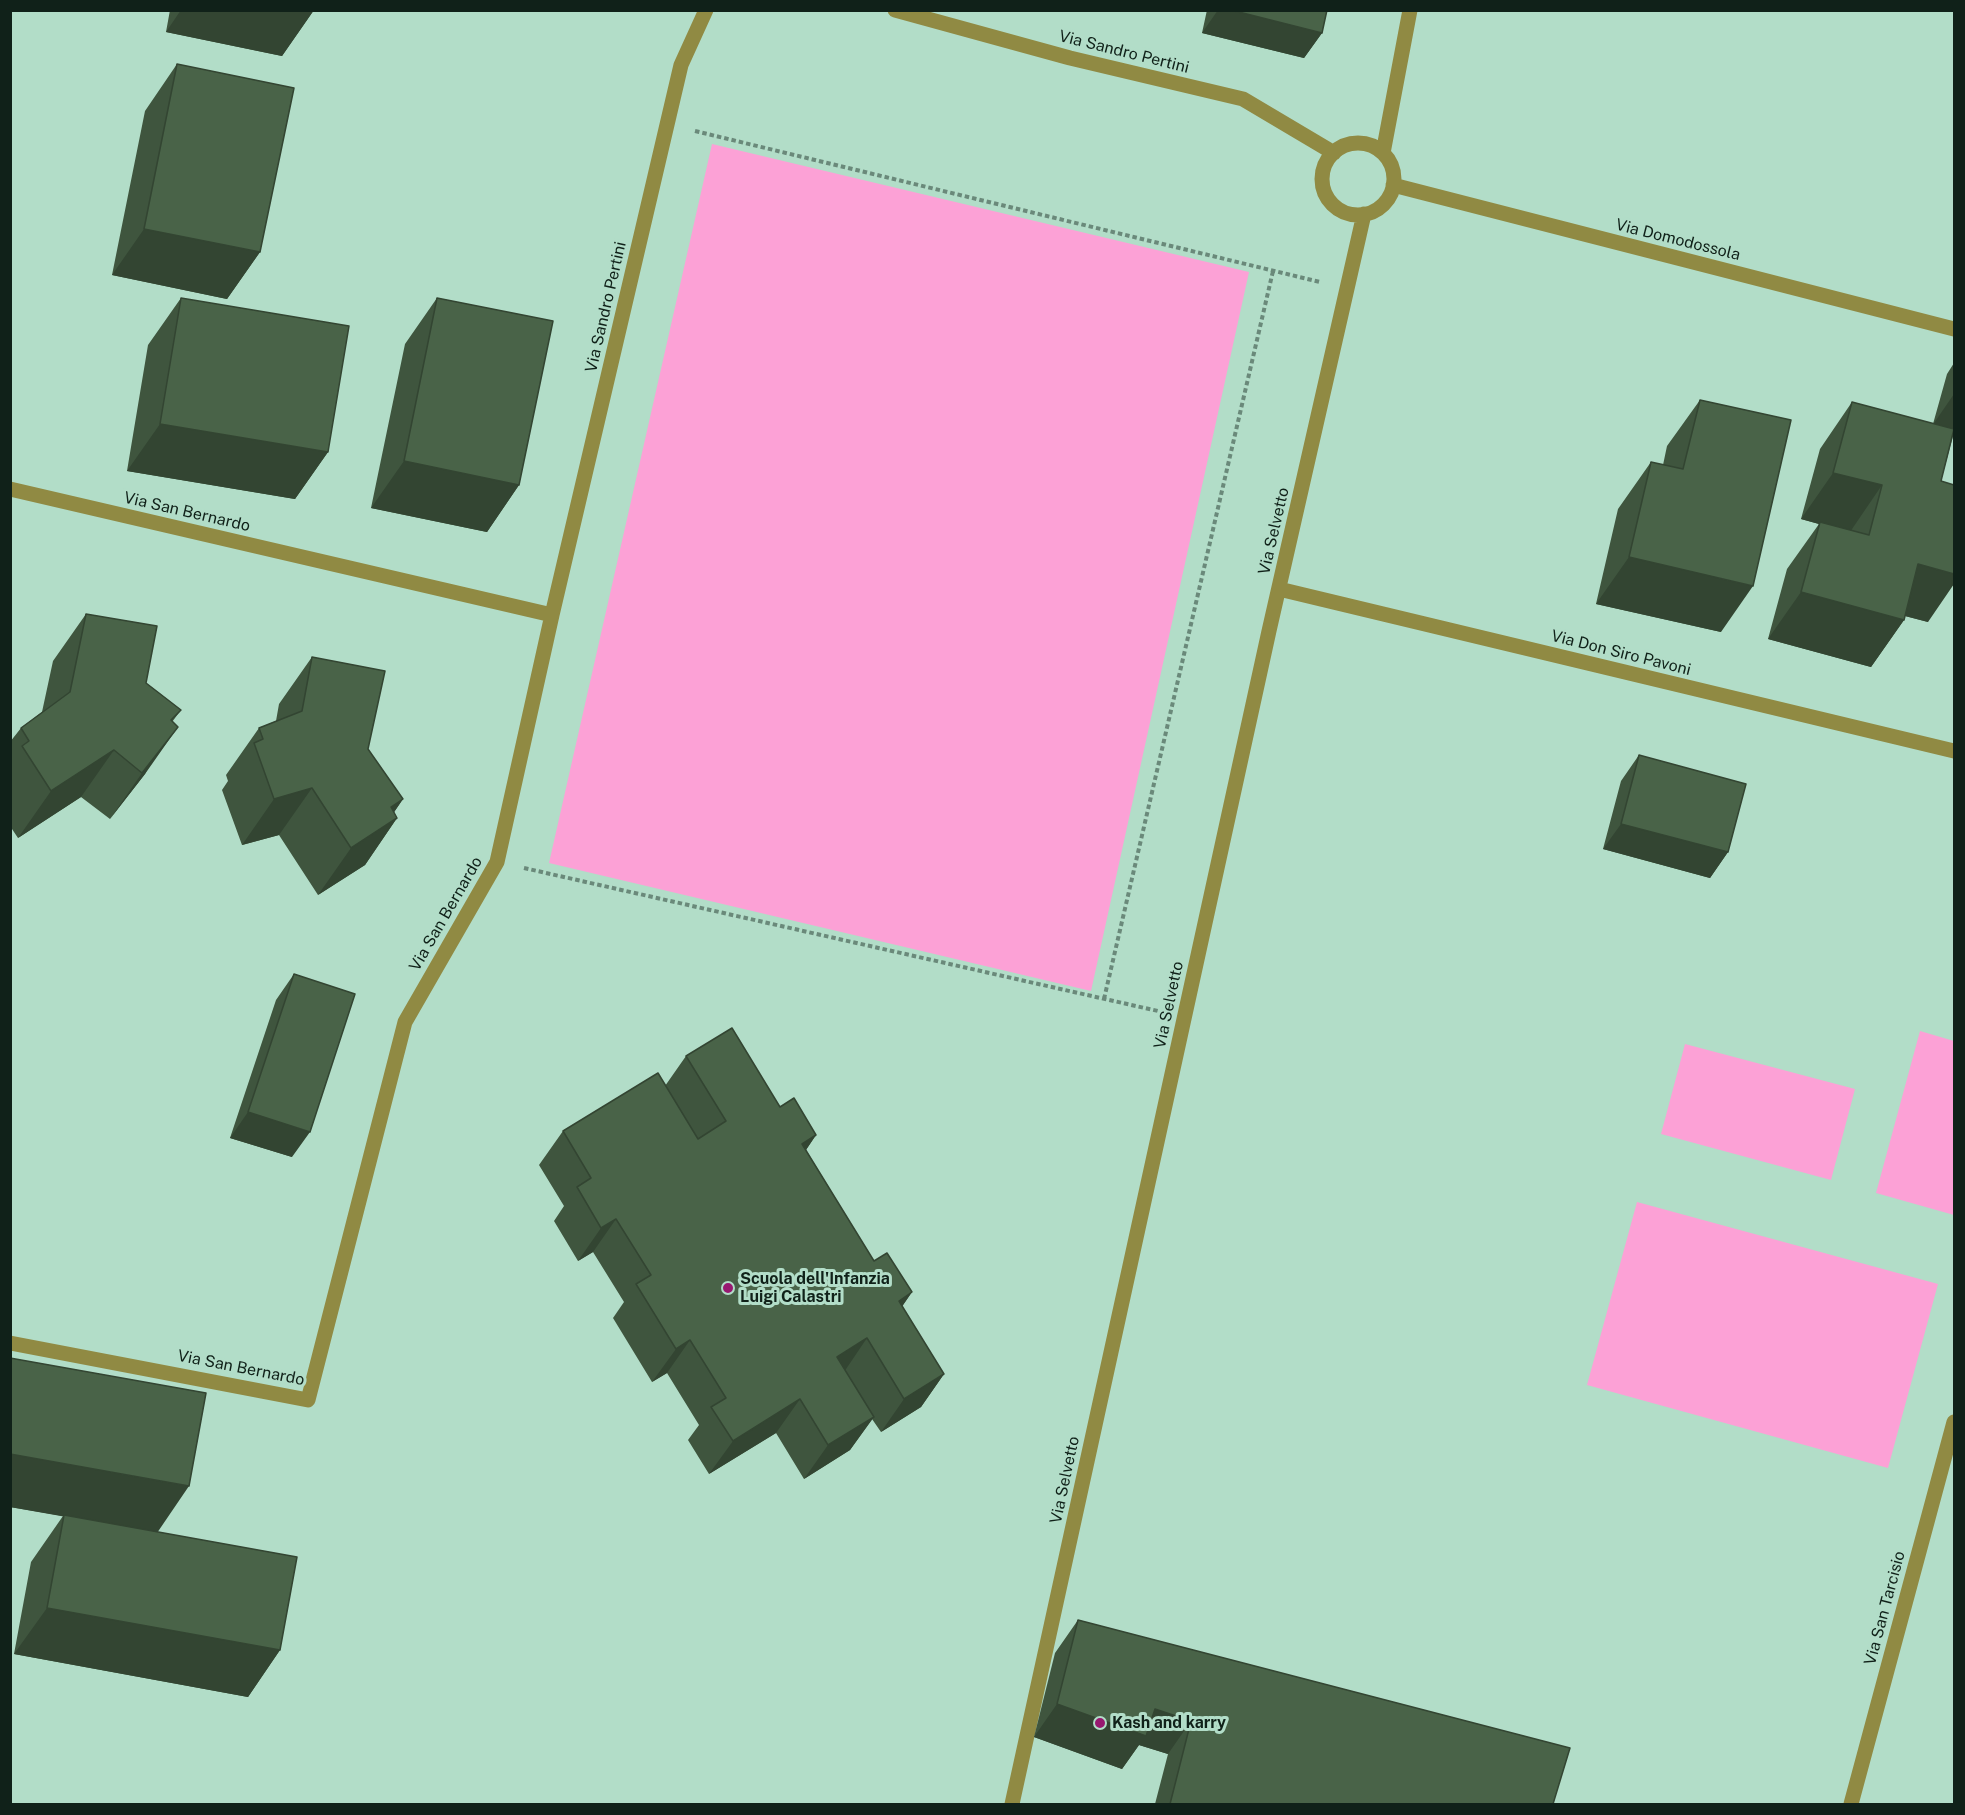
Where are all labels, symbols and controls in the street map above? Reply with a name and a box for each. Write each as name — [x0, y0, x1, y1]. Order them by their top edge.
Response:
street label: Via Sandro Pertini — [1057, 27, 1191, 77]
street label: Via Domodossola — [1614, 215, 1742, 265]
street label: Via Sandro Pertini — [582, 240, 630, 374]
street label: Via Selvetto — [1255, 486, 1293, 576]
street label: Via San Bernardo — [122, 488, 252, 536]
street label: Via Don Siro Pavoni — [1549, 626, 1693, 680]
street label: Via San Bernardo — [405, 853, 487, 975]
street label: Via Selvetto — [1150, 960, 1188, 1050]
place label: Scuola dell'Infanzia Luigi Calastri — [740, 1269, 890, 1307]
marker: Scuola dell'Infanzia Luigi Calastri — [721, 1281, 735, 1295]
street label: Via San Bernardo — [176, 1346, 306, 1390]
street label: Via Selvetto — [1046, 1435, 1084, 1525]
street label: Via San Tarcisio — [1861, 1549, 1909, 1667]
place label: Kash and karry — [1112, 1713, 1226, 1733]
marker: Kash and karry — [1093, 1716, 1107, 1730]

